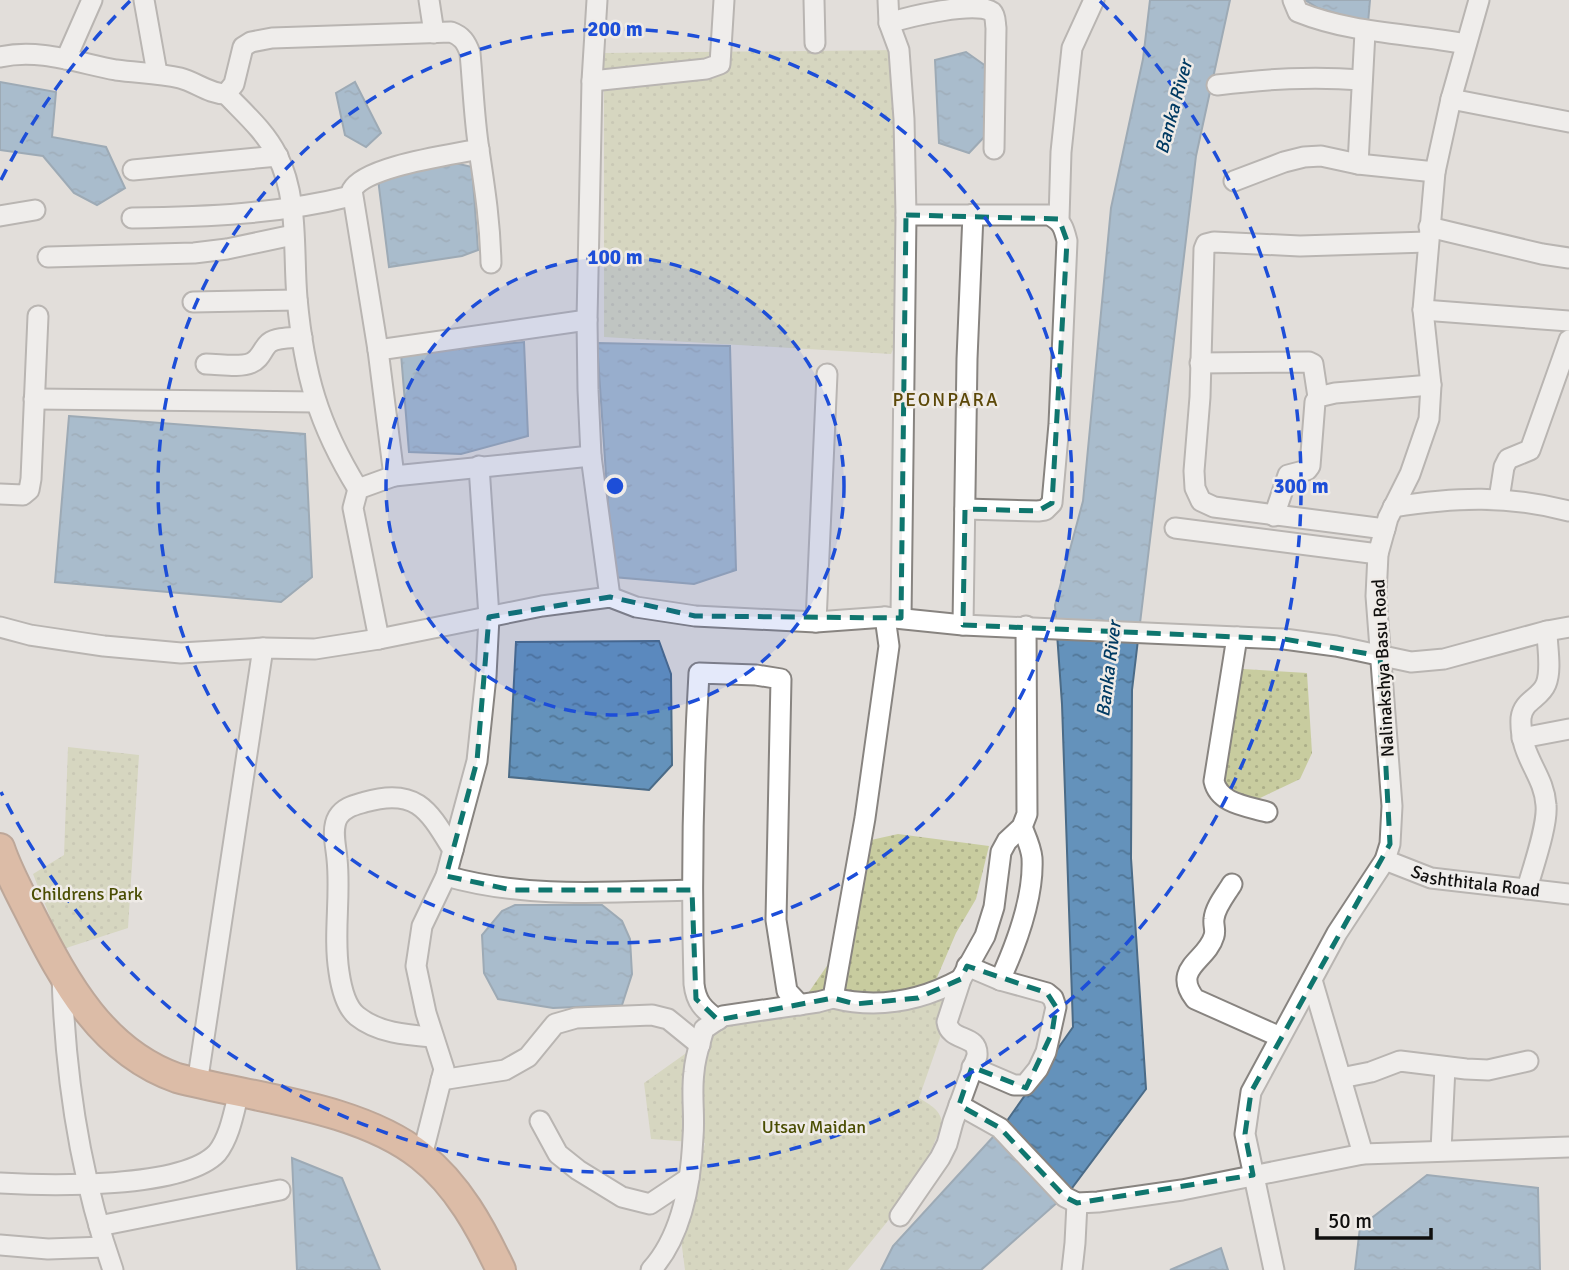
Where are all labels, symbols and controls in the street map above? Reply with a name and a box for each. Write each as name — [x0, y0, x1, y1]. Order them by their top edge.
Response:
text: 200 m — [587, 16, 643, 42]
water label: Banka River — [1150, 55, 1199, 157]
text: 100 m — [587, 244, 643, 270]
district label: PEONPARA — [892, 388, 1000, 412]
text: 300 m — [1273, 473, 1329, 499]
centre of rings — [603, 474, 627, 498]
street label: Nalinakshya Basu Road — [1367, 578, 1399, 758]
water label: Banka River — [1091, 617, 1127, 718]
street label: Sashthitala Road — [1408, 860, 1541, 902]
park label: Childrens Park — [31, 883, 143, 905]
park label: Utsav Maidan — [762, 1116, 866, 1138]
scale bar — [1317, 1196, 1431, 1240]
text: 50 m — [1328, 1208, 1372, 1234]

